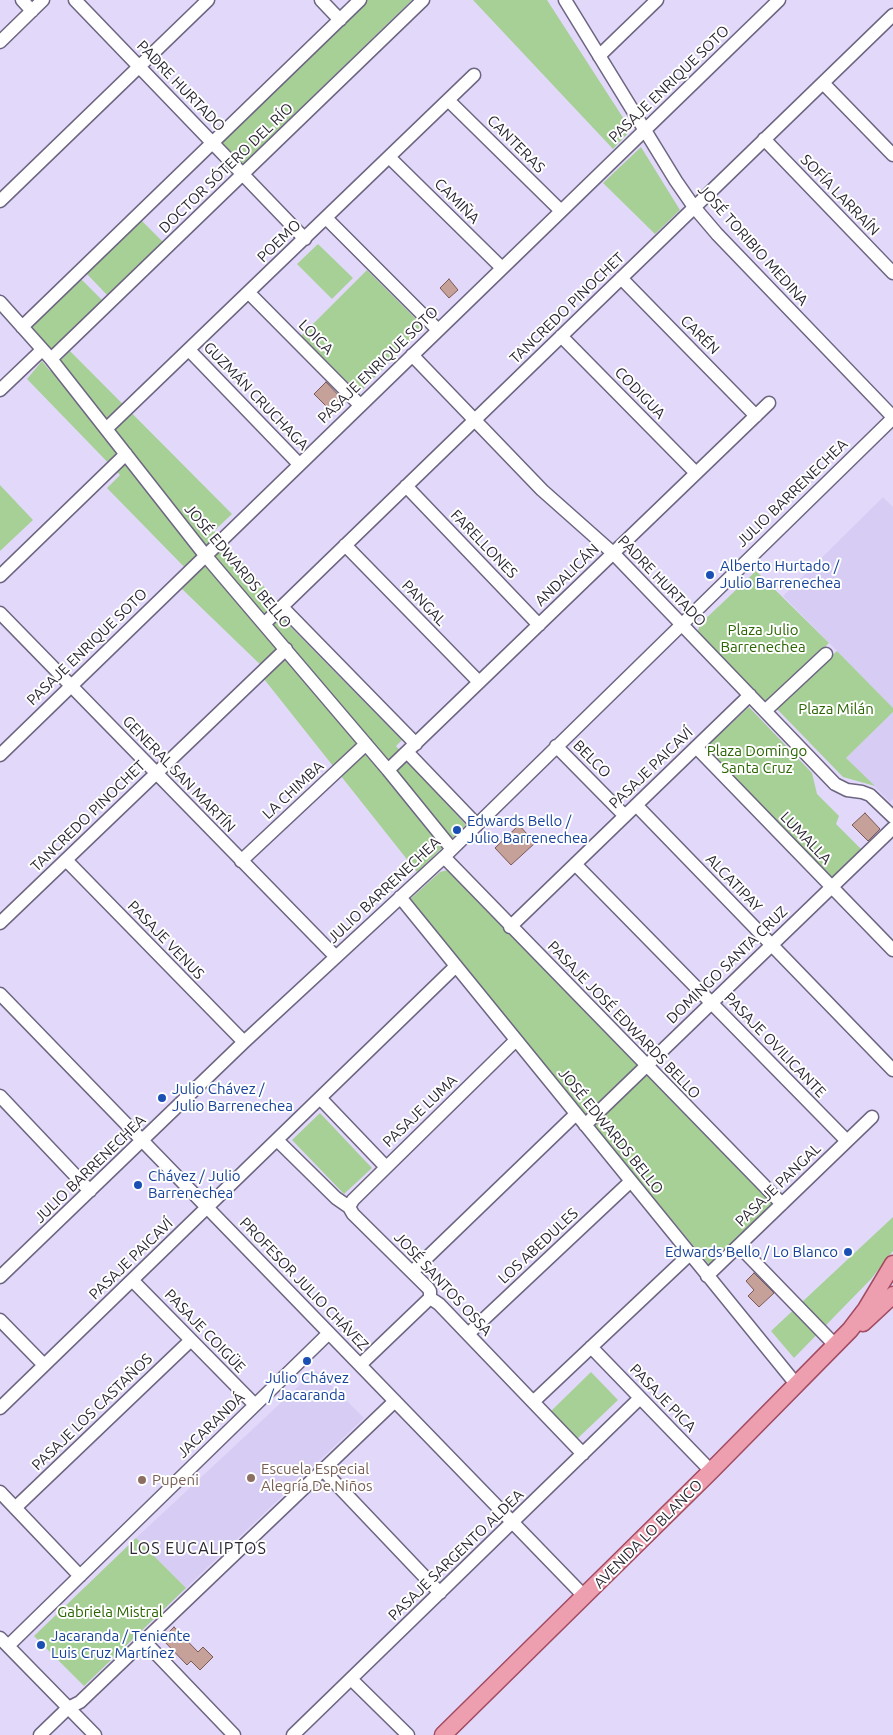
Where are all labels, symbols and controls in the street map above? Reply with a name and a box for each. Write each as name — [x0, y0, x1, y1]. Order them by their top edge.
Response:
street label: PASAJE ENRIQUE SOTO — [605, 22, 733, 146]
street label: PADRE HURTADO — [133, 37, 229, 135]
street label: DOCTOR SÓTERO DEL RÍO — [155, 99, 297, 237]
street label: CANTERAS — [483, 111, 549, 177]
street label: SOFÍA LARRAÍN — [797, 151, 883, 239]
street label: CAMIÑA — [431, 175, 483, 227]
street label: JOSÉ TORIBIO MEDINA — [694, 181, 812, 309]
street label: POEMO — [253, 216, 305, 266]
street label: TANCREDO PINOCHET — [506, 249, 628, 367]
street label: PASAJE ENRIQUE SOTO — [314, 303, 442, 427]
street label: CARÉN — [677, 312, 723, 358]
street label: LOICA — [295, 316, 337, 358]
street label: GUZMÁN CRUCHAGA — [200, 338, 312, 454]
street label: CODIGUA — [611, 363, 669, 423]
street label: JULIO BARRENECHEA — [733, 435, 851, 551]
street label: JOSÉ EDWARDS BELLO — [181, 500, 295, 632]
street label: FARELLONES — [447, 506, 521, 582]
street label: PADRE HURTADO — [614, 532, 710, 630]
street label: ANDALICÁN — [531, 540, 603, 610]
place label: Alberto Hurtado / Julio Barrenechea — [720, 557, 841, 592]
marker: Alberto Hurtado / Julio Barrenechea — [704, 569, 716, 581]
street label: PANGAL — [398, 577, 450, 629]
street label: PASAJE ENRIQUE SOTO — [23, 585, 151, 709]
park label: Plaza Julio Barrenechea — [720, 621, 806, 656]
park label: Plaza Milán — [798, 700, 874, 718]
street label: GENERAL SAN MARTÍN — [119, 712, 239, 836]
street label: PASAJE PAICAVÍ — [605, 724, 697, 812]
street label: BELCO — [569, 736, 615, 782]
park label: Plaza Domingo Santa Cruz — [707, 742, 807, 777]
street label: TANCREDO PINOCHET — [27, 757, 149, 875]
street label: LA CHIMBA — [259, 757, 327, 823]
street label: LUMALLA — [777, 808, 835, 868]
place label: Edwards Bello / Julio Barrenechea — [467, 812, 588, 847]
marker: Edwards Bello / Julio Barrenechea — [451, 824, 463, 836]
street label: JULIO BARRENECHEA — [324, 833, 444, 947]
street label: ALCATIPAY — [702, 850, 766, 916]
street label: PASAJE VENUS — [124, 897, 208, 983]
street label: DOMINGO SANTA CRUZ — [663, 903, 791, 1027]
street label: PASAJE JOSÉ EDWARDS BELLO — [544, 937, 704, 1103]
street label: PASAJE OVILICANTE — [720, 989, 830, 1101]
street label: JOSÉ EDWARDS BELLO — [555, 1064, 667, 1198]
street label: PASAJE LUMA — [379, 1071, 461, 1151]
place label: Julio Chávez / Julio Barrenechea — [172, 1080, 293, 1115]
marker: Julio Chávez / Julio Barrenechea — [156, 1092, 168, 1104]
street label: JULIO BARRENECHEA — [31, 1111, 149, 1227]
street label: PASAJE PANGAL — [732, 1140, 824, 1230]
place label: Chávez / Julio Barrenechea — [148, 1167, 241, 1202]
marker: Chávez / Julio Barrenechea — [132, 1179, 144, 1191]
street label: LOS ABEDULES — [494, 1204, 582, 1288]
street label: PROFESOR JULIO CHÁVEZ — [236, 1214, 372, 1354]
street label: PASAJE PAICAVÍ — [85, 1215, 177, 1303]
street label: JOSÉ SANTOS OSSA — [390, 1228, 496, 1340]
place label: Edwards Bello / Lo Blanco — [665, 1243, 838, 1261]
marker: Edwards Bello / Lo Blanco — [842, 1246, 854, 1258]
street label: PASAJE COIGÜE — [161, 1286, 249, 1376]
street label: PASAJE LOS CASTAÑOS — [28, 1350, 156, 1474]
marker: Julio Chávez / Jacaranda — [301, 1355, 313, 1367]
street label: PASAJE PICA — [626, 1360, 700, 1436]
place label: Julio Chávez / Jacaranda — [265, 1369, 349, 1404]
street label: JACARANDÁ — [174, 1388, 248, 1462]
place label: Escuela Especial Alegría De Niños — [261, 1460, 373, 1495]
place label: Pupeni — [152, 1471, 199, 1489]
marker: Escuela Especial Alegría De Niños — [245, 1472, 257, 1484]
marker: Pupeni — [136, 1474, 148, 1486]
street label: AVENIDA LO BLANCO — [590, 1476, 706, 1592]
street label: PASAJE SARGENTO ALDEA — [385, 1486, 527, 1624]
district label: LOS EUCALIPTOS — [127, 1539, 269, 1559]
park label: Gabriela Mistral — [57, 1603, 163, 1621]
place label: Jacaranda / Teniente Luis Cruz Martínez — [51, 1627, 191, 1662]
marker: Jacaranda / Teniente Luis Cruz Martínez — [35, 1639, 47, 1651]

